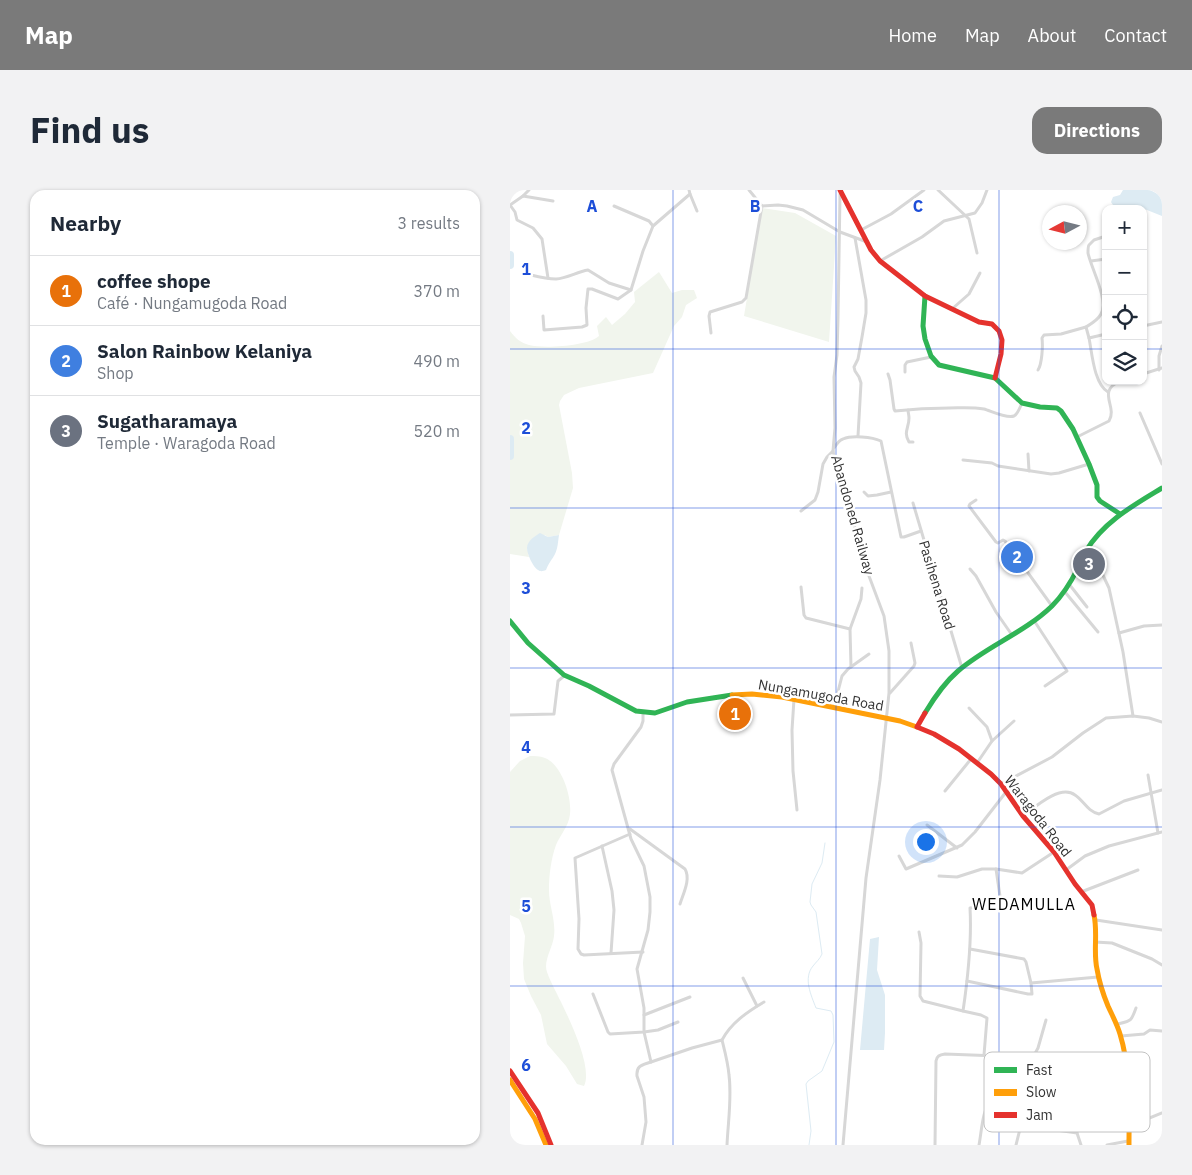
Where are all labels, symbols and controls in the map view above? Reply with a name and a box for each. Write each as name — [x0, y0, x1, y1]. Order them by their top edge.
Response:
text: Map — [25, 19, 73, 51]
text: Home — [889, 24, 937, 47]
text: Map — [965, 24, 1000, 47]
text: About — [1028, 24, 1076, 47]
text: Contact — [1104, 24, 1167, 47]
text: Find us — [30, 107, 149, 153]
button: Directions — [1032, 107, 1162, 154]
text: A — [587, 196, 598, 216]
text: B — [750, 196, 761, 216]
text: C — [913, 196, 923, 216]
north arrow — [1042, 205, 1087, 250]
map controls — [1102, 205, 1147, 385]
button: + — [1102, 205, 1147, 250]
text: Nearby — [50, 209, 121, 237]
text: 3 results — [397, 213, 460, 233]
button: − — [1102, 250, 1147, 295]
text: 1 — [521, 259, 531, 279]
text: coffee shope — [97, 269, 211, 293]
text: 1 — [61, 281, 71, 301]
text: 370 m — [413, 281, 460, 301]
text: Café · Nungamugoda Road — [97, 293, 287, 313]
button: locate — [1102, 295, 1147, 340]
text: Salon Rainbow Kelaniya — [97, 339, 312, 363]
button: layers — [1102, 340, 1147, 385]
text: 2 — [61, 351, 71, 371]
text: 490 m — [413, 351, 460, 371]
text: Shop — [97, 363, 134, 383]
text: Sugatharamaya — [97, 409, 237, 433]
text: 2 — [521, 418, 531, 438]
text: 3 — [61, 421, 71, 441]
text: 520 m — [413, 421, 460, 441]
text: Temple · Waragoda Road — [97, 433, 276, 453]
street label: Abandoned Railway — [827, 453, 879, 577]
street label: Pasihena Road — [915, 538, 959, 632]
pin: 2 — [1001, 538, 1033, 576]
pin: 3 — [1073, 545, 1105, 583]
text: 3 — [521, 578, 531, 598]
street label: Nungamugoda Road — [757, 675, 885, 715]
pin: 1 — [719, 695, 751, 733]
text: 4 — [521, 737, 531, 757]
street label: Waragoda Road — [1001, 772, 1075, 860]
your location — [913, 829, 939, 855]
district label: WEDAMULLA — [972, 894, 1076, 914]
text: 5 — [521, 896, 531, 916]
legend — [984, 1052, 1150, 1132]
text: 6 — [521, 1055, 531, 1075]
text: Fast — [1026, 1061, 1052, 1079]
text: Slow — [1026, 1083, 1057, 1101]
text: Jam — [1026, 1106, 1053, 1124]

